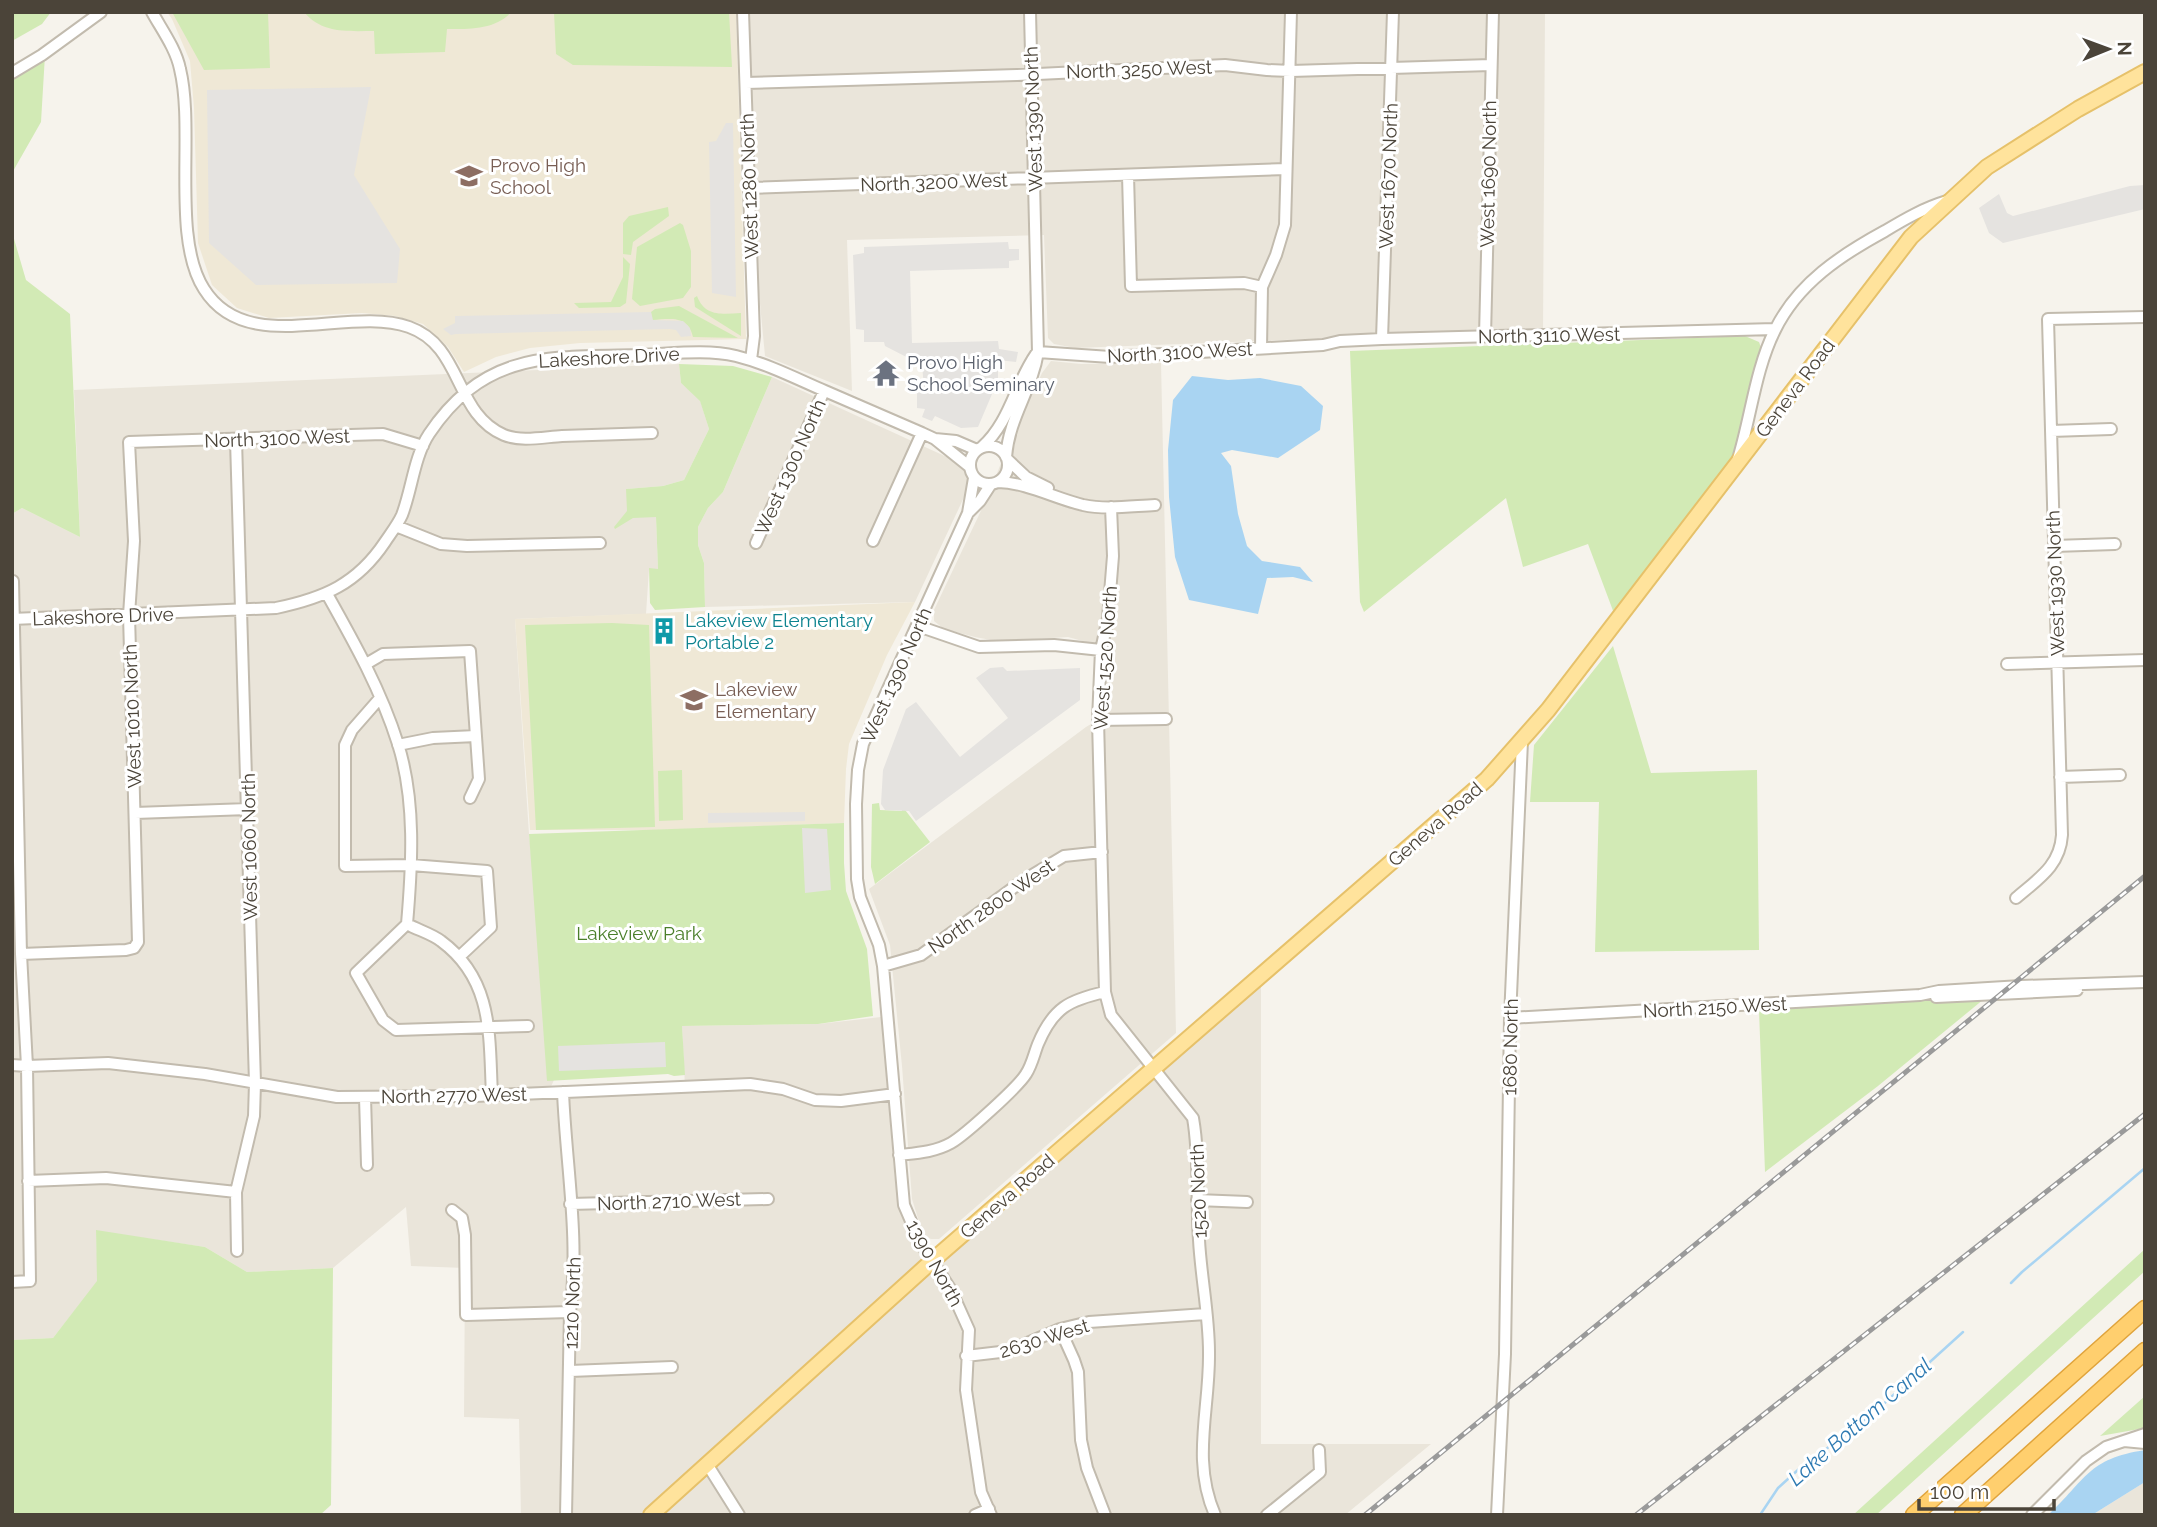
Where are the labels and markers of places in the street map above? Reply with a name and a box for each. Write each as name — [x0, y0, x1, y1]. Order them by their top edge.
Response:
place label: Provo High School — [490, 154, 586, 198]
school or university icon: Provo High School — [454, 161, 484, 191]
place label: Provo High School Seminary — [907, 351, 1055, 395]
temple icon: Provo High School Seminary — [871, 358, 901, 388]
place label: Lakeview Elementary Portable 2 — [685, 609, 873, 653]
building icon: Lakeview Elementary Portable 2 — [649, 616, 679, 646]
place label: Lakeview Elementary — [715, 678, 816, 722]
school or university icon: Lakeview Elementary — [679, 685, 709, 715]

